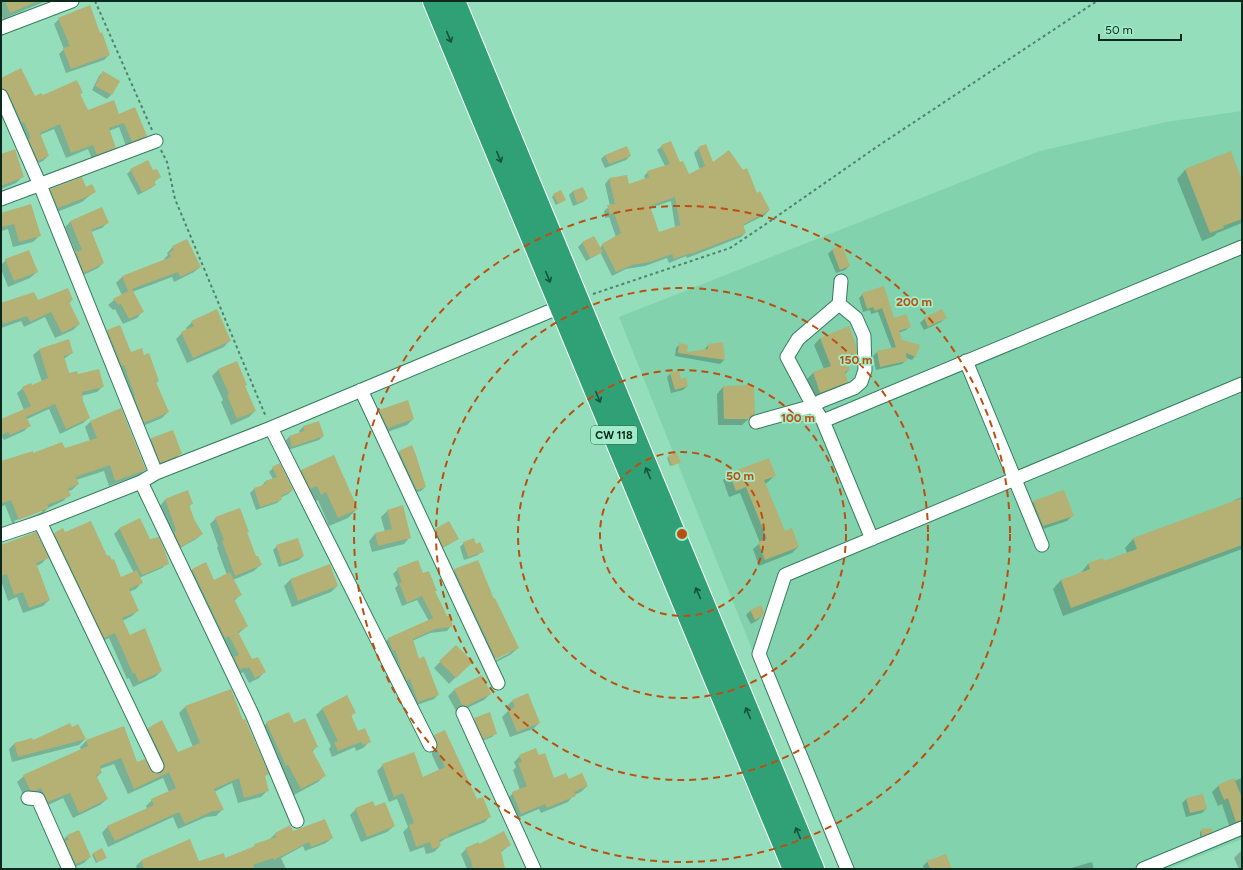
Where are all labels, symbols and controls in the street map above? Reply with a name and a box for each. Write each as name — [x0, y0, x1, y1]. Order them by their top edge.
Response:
scale bar — [1099, 16, 1181, 42]
text: 50 m — [1105, 23, 1133, 37]
one-way arrow — [446, 31, 453, 43]
one-way arrow — [495, 151, 503, 163]
one-way arrow — [545, 271, 553, 283]
text: 200 m — [896, 295, 932, 309]
text: 150 m — [839, 353, 873, 367]
one-way arrow — [595, 391, 602, 403]
text: 100 m — [781, 411, 815, 425]
road number: CW 118 — [591, 426, 637, 444]
one-way arrow — [644, 467, 652, 479]
text: 50 m — [726, 469, 754, 483]
centre of rings — [675, 527, 689, 541]
one-way arrow — [694, 587, 702, 599]
one-way arrow — [744, 707, 751, 719]
one-way arrow — [794, 827, 801, 839]

